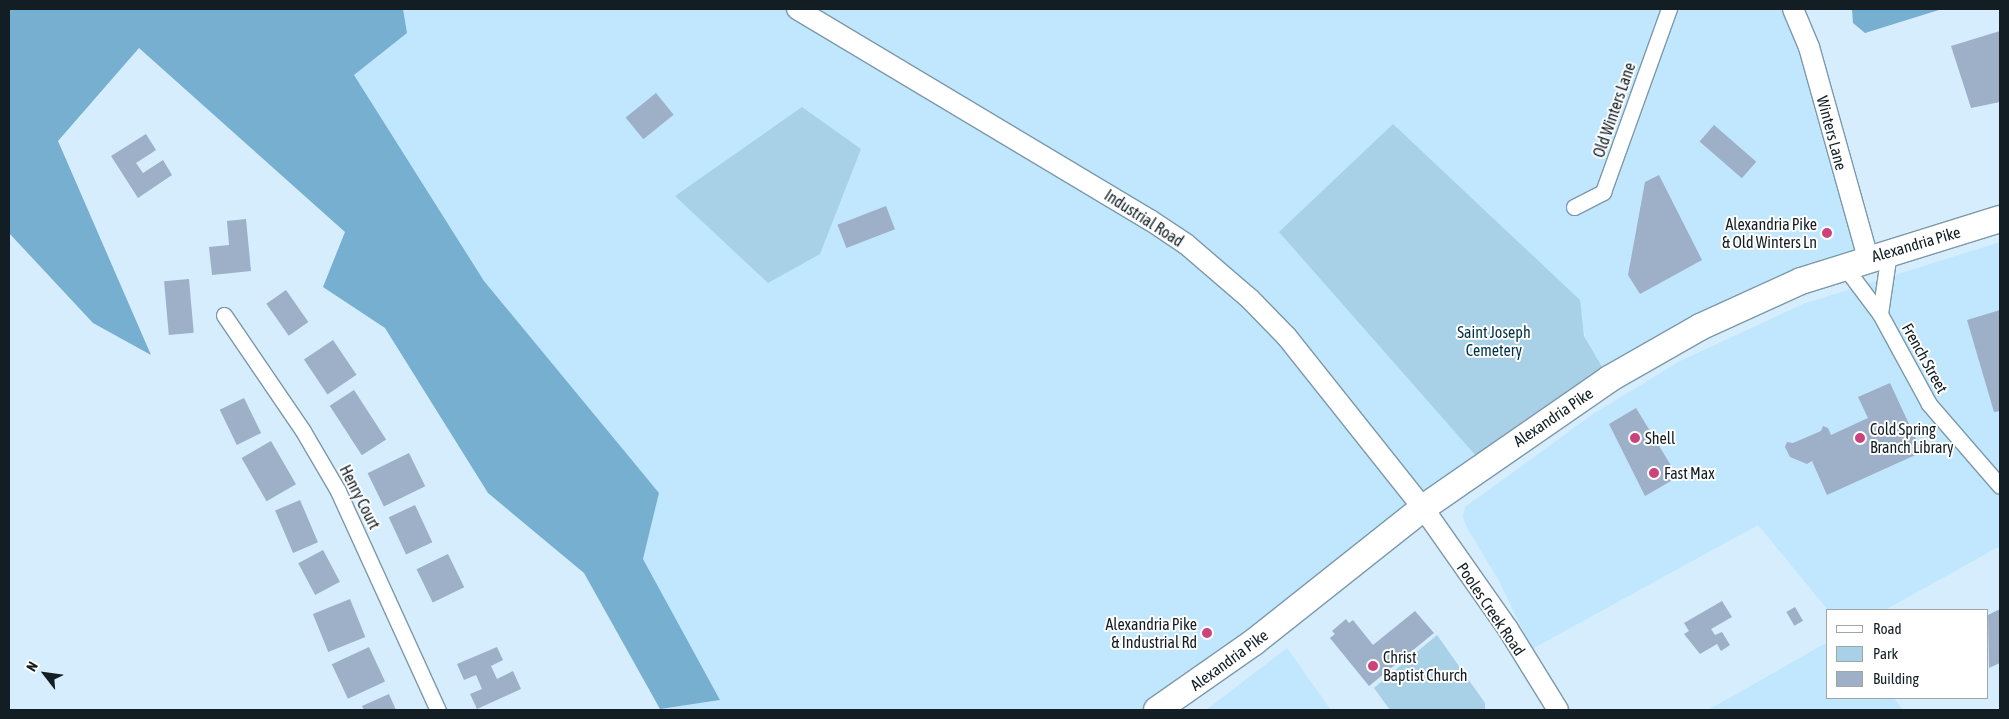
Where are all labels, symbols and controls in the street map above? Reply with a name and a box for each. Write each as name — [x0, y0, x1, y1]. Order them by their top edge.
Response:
street label: Old Winters Lane — [1589, 60, 1639, 160]
street label: Winters Lane — [1813, 94, 1851, 172]
street label: Industrial Road — [1101, 185, 1187, 251]
place label: Alexandria Pike & Old Winters Ln — [1722, 214, 1817, 252]
street label: Alexandria Pike — [1869, 222, 1963, 266]
marker: Alexandria Pike & Old Winters Ln — [1821, 227, 1833, 239]
street label: French Street — [1898, 320, 1952, 396]
park label: Saint Joseph Cemetery — [1457, 322, 1531, 360]
street label: Alexandria Pike — [1510, 383, 1596, 451]
place label: Cold Spring Branch Library — [1870, 419, 1954, 457]
place label: Shell — [1645, 428, 1675, 448]
marker: Shell — [1629, 432, 1641, 444]
marker: Cold Spring Branch Library — [1854, 432, 1866, 444]
street label: Henry Court — [336, 462, 384, 532]
place label: Fast Max — [1664, 463, 1715, 483]
marker: Fast Max — [1648, 467, 1660, 479]
street label: Pooles Creek Road — [1453, 559, 1529, 659]
legend — [1826, 609, 1989, 699]
place label: Alexandria Pike & Industrial Rd — [1106, 614, 1197, 652]
text: Road — [1873, 620, 1902, 637]
street label: Alexandria Pike — [1186, 625, 1272, 695]
marker: Alexandria Pike & Industrial Rd — [1201, 627, 1213, 639]
text: Park — [1873, 645, 1898, 662]
place label: Christ Baptist Church — [1383, 647, 1467, 685]
north arrow — [20, 649, 70, 699]
text: N — [23, 659, 41, 674]
marker: Christ Baptist Church — [1367, 660, 1379, 672]
text: Building — [1873, 670, 1919, 687]

